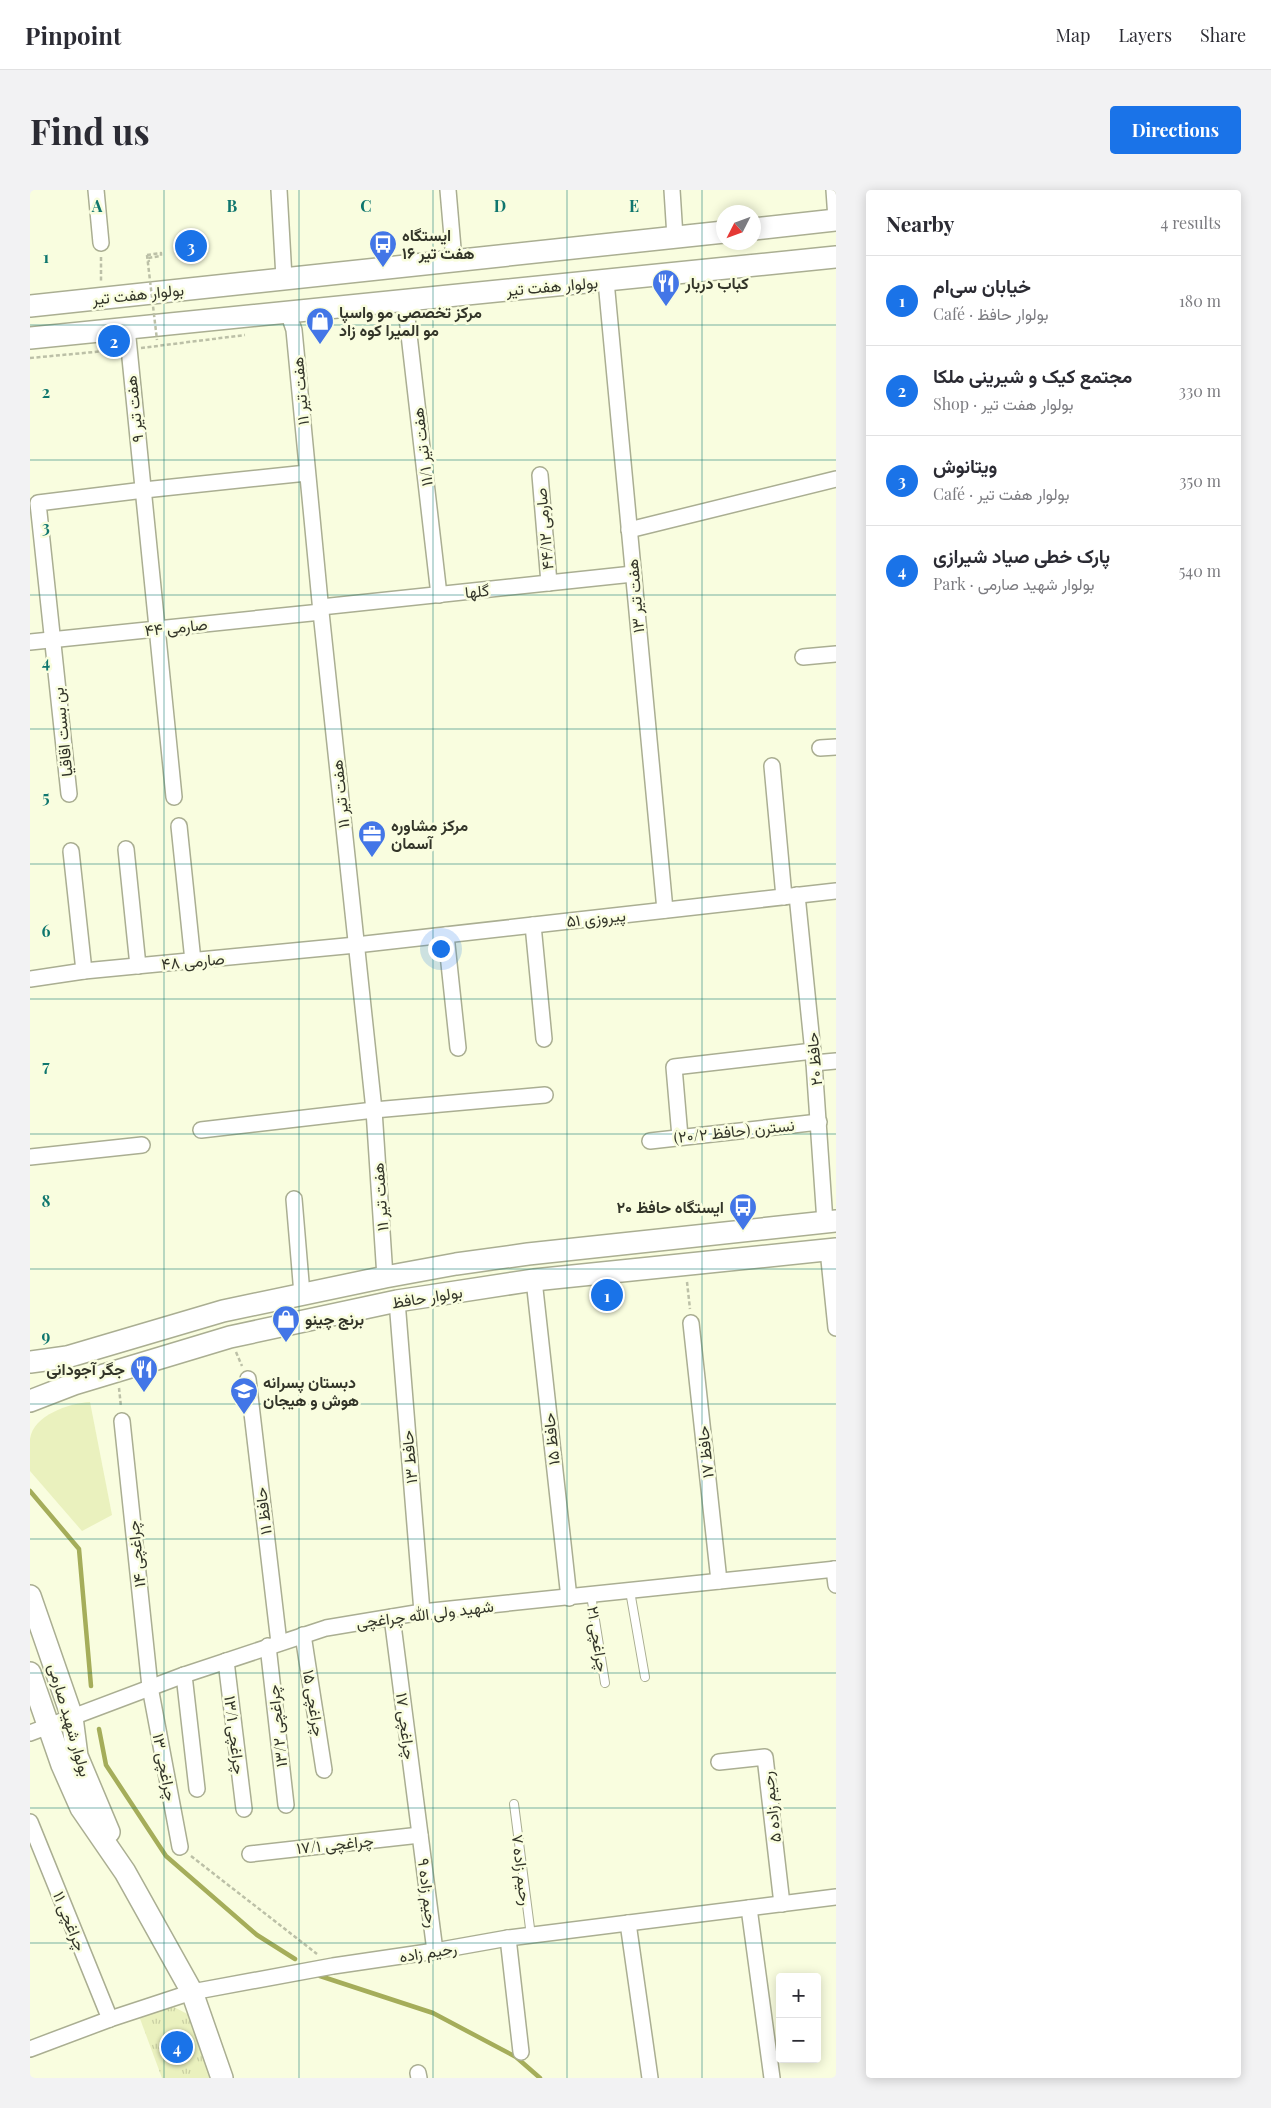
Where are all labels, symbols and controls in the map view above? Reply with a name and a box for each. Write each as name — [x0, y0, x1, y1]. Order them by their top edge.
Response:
text: Pinpoint — [25, 19, 121, 51]
text: Map — [1055, 23, 1090, 47]
text: Layers — [1118, 23, 1172, 47]
text: Share — [1200, 23, 1246, 47]
button: Directions — [1110, 106, 1241, 154]
text: Find us — [30, 107, 150, 154]
text: A — [91, 195, 103, 216]
text: B — [227, 195, 238, 216]
text: C — [360, 195, 372, 216]
text: D — [494, 195, 506, 216]
text: E — [629, 195, 639, 216]
north arrow — [716, 205, 761, 250]
text: Nearby — [886, 209, 955, 237]
text: 4 results — [1160, 212, 1221, 233]
place label: ایستگاه هفت تیر ۱۶ — [402, 224, 475, 264]
pin: 3 — [175, 227, 207, 265]
bus stop icon: ایستگاه هفت تیر ۱۶ — [368, 229, 398, 268]
text: 1 — [43, 246, 49, 267]
restaurant icon: کباب دربار — [651, 268, 681, 307]
street label: بولوار هفت تیر — [504, 271, 599, 301]
place label: کباب دربار — [684, 272, 749, 294]
text: خیابان سی‌ام — [933, 272, 1031, 298]
street label: بولوار هفت تیر — [90, 278, 185, 310]
text: 1 — [899, 290, 905, 311]
text: 180 m — [1179, 290, 1221, 311]
place label: مرکز تخصصی مو واسپا مو المیرا کوه زاد — [339, 301, 482, 341]
text: Café · بولوار حافظ — [933, 303, 1048, 324]
shop icon: مرکز تخصصی مو واسپا مو المیرا کوه زاد — [305, 306, 335, 345]
pin: 2 — [98, 322, 130, 360]
street label: هفت تیر ۱۱ — [286, 356, 314, 426]
text: مجتمع کیک و شیرینی ملکا — [933, 362, 1132, 388]
street label: هفت تیر ۹ — [120, 374, 148, 444]
text: 2 — [898, 380, 906, 401]
text: 330 m — [1179, 380, 1221, 401]
text: 2 — [42, 381, 50, 402]
text: Shop · بولوار هفت تیر — [933, 393, 1073, 414]
street label: هفت تیر ۱۱/۱ — [406, 406, 438, 488]
text: ویتانوش — [933, 452, 997, 478]
text: 3 — [898, 470, 906, 491]
text: 350 m — [1179, 470, 1221, 491]
text: Café · بولوار هفت تیر — [933, 483, 1069, 504]
street label: صارمی ۴۴/۱۲ — [529, 487, 559, 571]
text: 3 — [42, 516, 50, 537]
text: پارک خطی صیاد شیرازی — [933, 542, 1110, 568]
street label: هفت تیر ۱۳ — [621, 558, 649, 634]
text: 4 — [898, 560, 906, 581]
text: 540 m — [1179, 560, 1221, 581]
text: Park · بولوار شهید صارمی — [933, 573, 1094, 594]
street label: گلها — [464, 579, 490, 603]
street label: صارمی ۴۴ — [143, 613, 209, 641]
text: 4 — [42, 651, 50, 672]
street label: بن بست اقاقیا — [46, 686, 78, 778]
street label: هفت تیر ۱۱ — [325, 759, 355, 829]
text: 5 — [42, 786, 50, 807]
place label: مرکز مشاوره آسمان — [391, 814, 469, 853]
office icon: مرکز مشاوره آسمان — [357, 819, 387, 858]
street label: پیروزی ۵۱ — [565, 904, 627, 933]
text: 6 — [42, 920, 51, 941]
your location — [428, 936, 454, 962]
street label: صارمی ۴۸ — [160, 947, 226, 975]
street label: حافظ ۲۰ — [801, 1031, 826, 1087]
text: 7 — [42, 1055, 50, 1076]
street label: نسترن (حافظ ۲۰/۲) — [672, 1114, 796, 1148]
street label: هفت تیر ۱۱ — [367, 1162, 393, 1232]
text: 8 — [42, 1190, 51, 1211]
bus stop icon: ایستگاه حافظ ۲۰ — [728, 1192, 758, 1231]
place label: ایستگاه حافظ ۲۰ — [616, 1196, 724, 1217]
pin: 1 — [591, 1276, 623, 1314]
street label: بولوار حافظ — [390, 1281, 464, 1313]
shop icon: برنج چینو — [271, 1304, 301, 1343]
place label: برنج چینو — [305, 1308, 364, 1331]
text: 9 — [42, 1325, 51, 1346]
restaurant icon: جگر آجودانی — [129, 1354, 159, 1393]
place label: جگر آجودانی — [46, 1358, 125, 1380]
place label: دبستان پسرانه هوش و هیجان — [263, 1371, 359, 1411]
school or university icon: دبستان پسرانه هوش و هیجان — [229, 1376, 259, 1415]
street label: حافظ ۱۵ — [537, 1412, 564, 1466]
street label: حافظ ۱۷ — [691, 1425, 718, 1479]
street label: حافط ۱۳ — [396, 1429, 421, 1485]
street label: حافظ ۱۱ — [249, 1486, 276, 1536]
street label: چراغچی ۱۴ — [122, 1519, 151, 1588]
street label: شهید ولی الله چراغچی — [355, 1595, 495, 1634]
street label: چراغچی ۲۱ — [581, 1605, 614, 1674]
street label: بولوار شهید صارمی — [43, 1661, 97, 1779]
street label: چراغچی ۱۵ — [297, 1668, 330, 1738]
street label: چراغچی ۱۳/۲ — [262, 1683, 293, 1768]
street label: چراغچی ۱۷ — [390, 1691, 421, 1761]
street label: چراغچی ۱۳/۱ — [218, 1695, 251, 1776]
street label: چراغچی ۱۳ — [147, 1731, 182, 1803]
street label: رحیم زاده ۵ — [756, 1770, 786, 1844]
street label: چراغچی ۱۷/۱ — [295, 1829, 375, 1860]
street label: رحیم زاده ۷ — [507, 1833, 537, 1907]
street label: رحیم زاده ۹ — [413, 1857, 443, 1929]
street label: چراغچی ۱۱ — [47, 1888, 92, 1955]
street label: رحیم زاده — [398, 1937, 458, 1967]
map controls — [776, 1973, 821, 2063]
button: + — [776, 1973, 821, 2018]
button: − — [776, 2018, 821, 2063]
pin: 4 — [161, 2028, 193, 2066]

